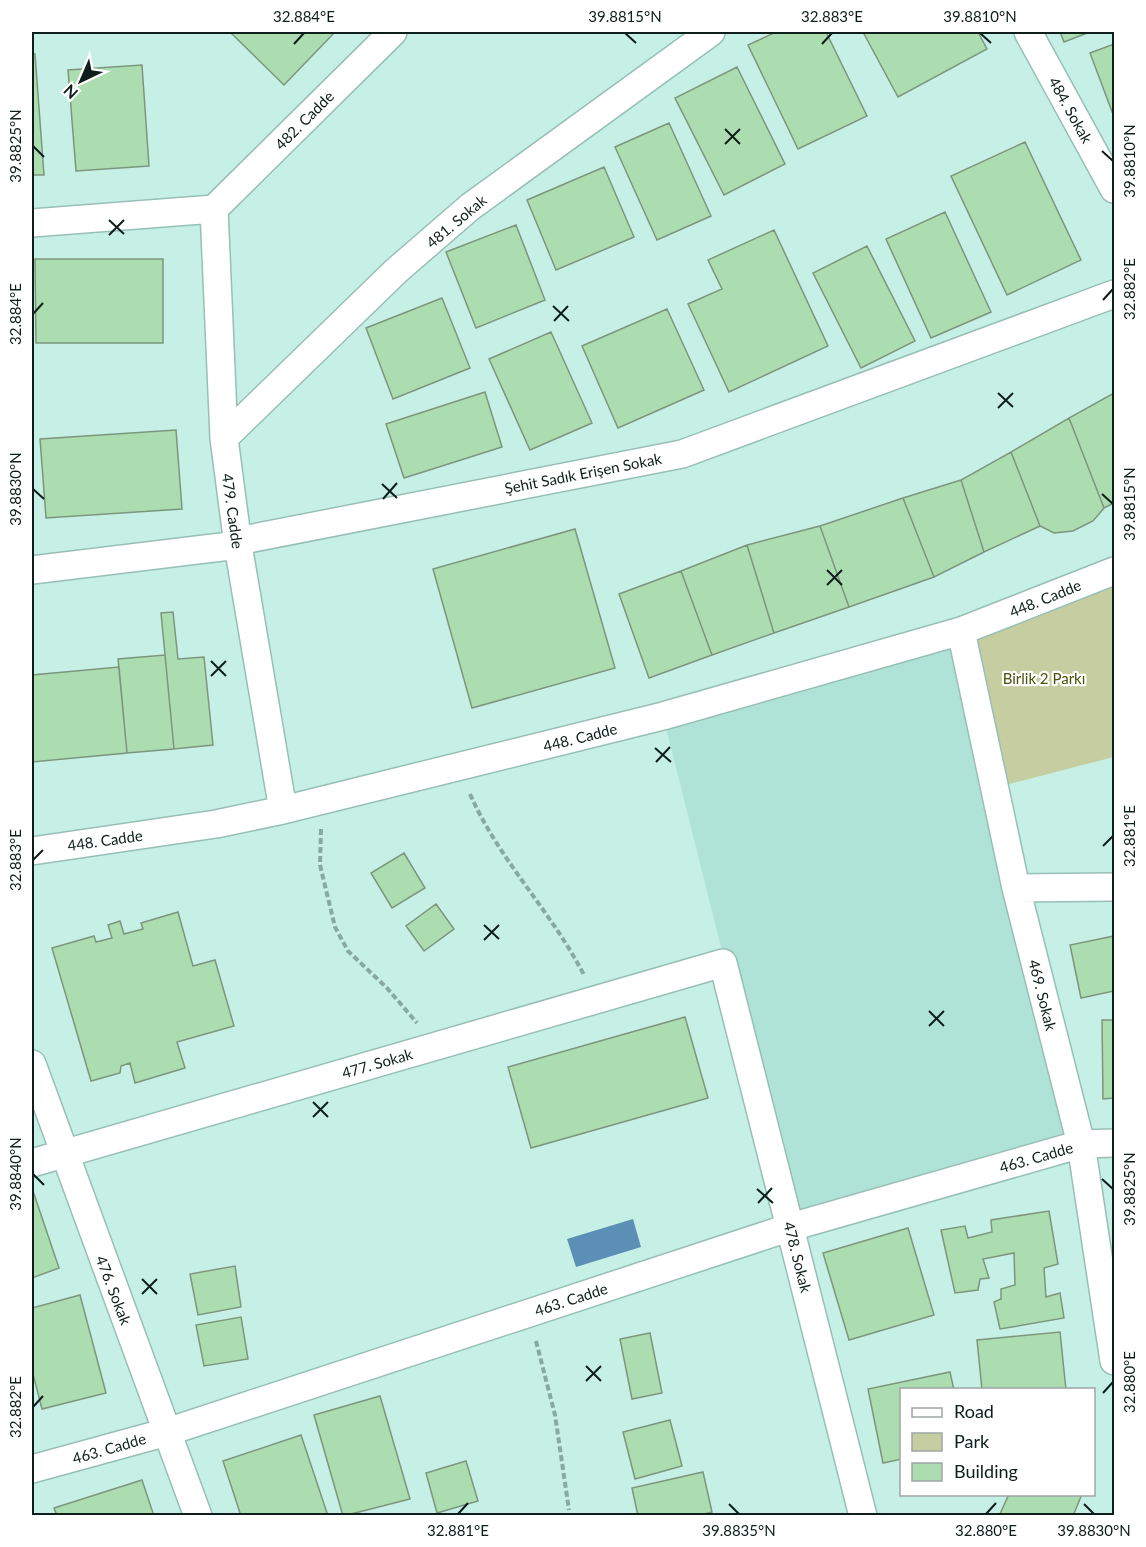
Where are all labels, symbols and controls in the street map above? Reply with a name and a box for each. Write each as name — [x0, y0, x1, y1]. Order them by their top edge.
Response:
text: 32.884°E — [273, 7, 335, 25]
text: 39.8815°N — [588, 7, 662, 25]
text: 32.883°E — [801, 7, 863, 25]
text: 39.8810°N — [943, 7, 1017, 25]
north arrow — [51, 51, 111, 111]
street label: 484. Sokak — [1045, 74, 1097, 147]
text: N — [59, 81, 81, 103]
street label: 482. Cadde — [271, 87, 337, 153]
text: 39.8825°N — [6, 109, 24, 183]
text: 39.8810°N — [1120, 124, 1138, 198]
street label: 481. Sokak — [422, 190, 490, 251]
text: 32.882°E — [1120, 258, 1138, 320]
text: 32.884°E — [6, 283, 24, 345]
street label: Şehit Sadık Erişen Sokak — [503, 449, 663, 497]
text: 39.8830°N — [6, 452, 24, 526]
text: 39.8815°N — [1120, 467, 1138, 541]
street label: 479. Cadde — [219, 472, 247, 550]
street label: 448. Cadde — [1007, 575, 1084, 621]
park label: Birlik 2 Parkı — [1003, 669, 1085, 687]
street label: 448. Cadde — [541, 719, 619, 755]
text: 32.881°E — [1120, 805, 1138, 867]
street label: 448. Cadde — [66, 826, 144, 854]
text: 32.883°E — [6, 829, 24, 891]
street label: 469. Sokak — [1025, 958, 1061, 1033]
street label: 477. Sokak — [340, 1044, 415, 1082]
text: 39.8840°N — [6, 1137, 24, 1211]
street label: 463. Cadde — [997, 1138, 1075, 1176]
text: 39.8825°N — [1120, 1152, 1138, 1226]
street label: 478. Sokak — [780, 1220, 816, 1295]
street label: 476. Sokak — [93, 1253, 136, 1328]
street label: 463. Cadde — [532, 1279, 610, 1319]
text: 32.880°E — [1120, 1351, 1138, 1413]
text: 32.882°E — [6, 1376, 24, 1438]
legend — [900, 1388, 1095, 1496]
text: Road — [954, 1400, 994, 1422]
street label: 463. Cadde — [70, 1429, 148, 1467]
text: Park — [954, 1430, 990, 1452]
text: Building — [954, 1460, 1018, 1482]
text: 32.881°E — [427, 1521, 489, 1539]
text: 39.8835°N — [702, 1521, 776, 1539]
text: 32.880°E — [955, 1521, 1017, 1539]
text: 39.8830°N — [1057, 1521, 1131, 1539]

